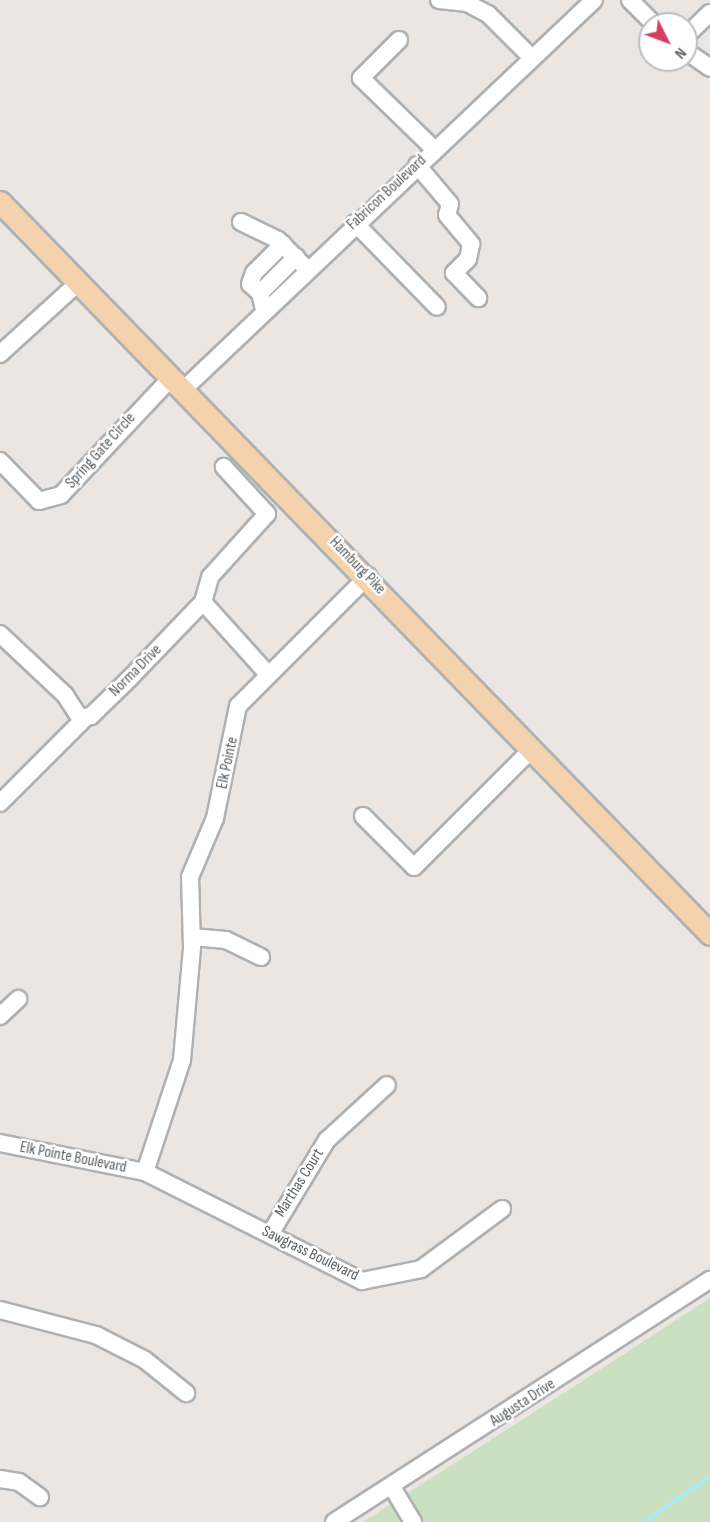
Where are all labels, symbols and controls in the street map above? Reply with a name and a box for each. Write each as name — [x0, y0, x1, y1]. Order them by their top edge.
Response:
north arrow — [638, 12, 698, 72]
text: N — [670, 44, 690, 63]
street label: Fabricon Boulevard — [343, 151, 431, 235]
street label: Spring Gate Circle — [62, 409, 140, 493]
street label: Hamburg Pike — [325, 533, 389, 599]
street label: Norma Drive — [106, 641, 166, 701]
street label: Elk Pointe — [213, 735, 243, 791]
street label: Elk Pointe Boulevard — [18, 1138, 128, 1178]
street label: Marthas Court — [271, 1145, 329, 1221]
street label: Sawgrass Boulevard — [259, 1222, 361, 1286]
street label: Augusta Drive — [487, 1375, 559, 1431]

